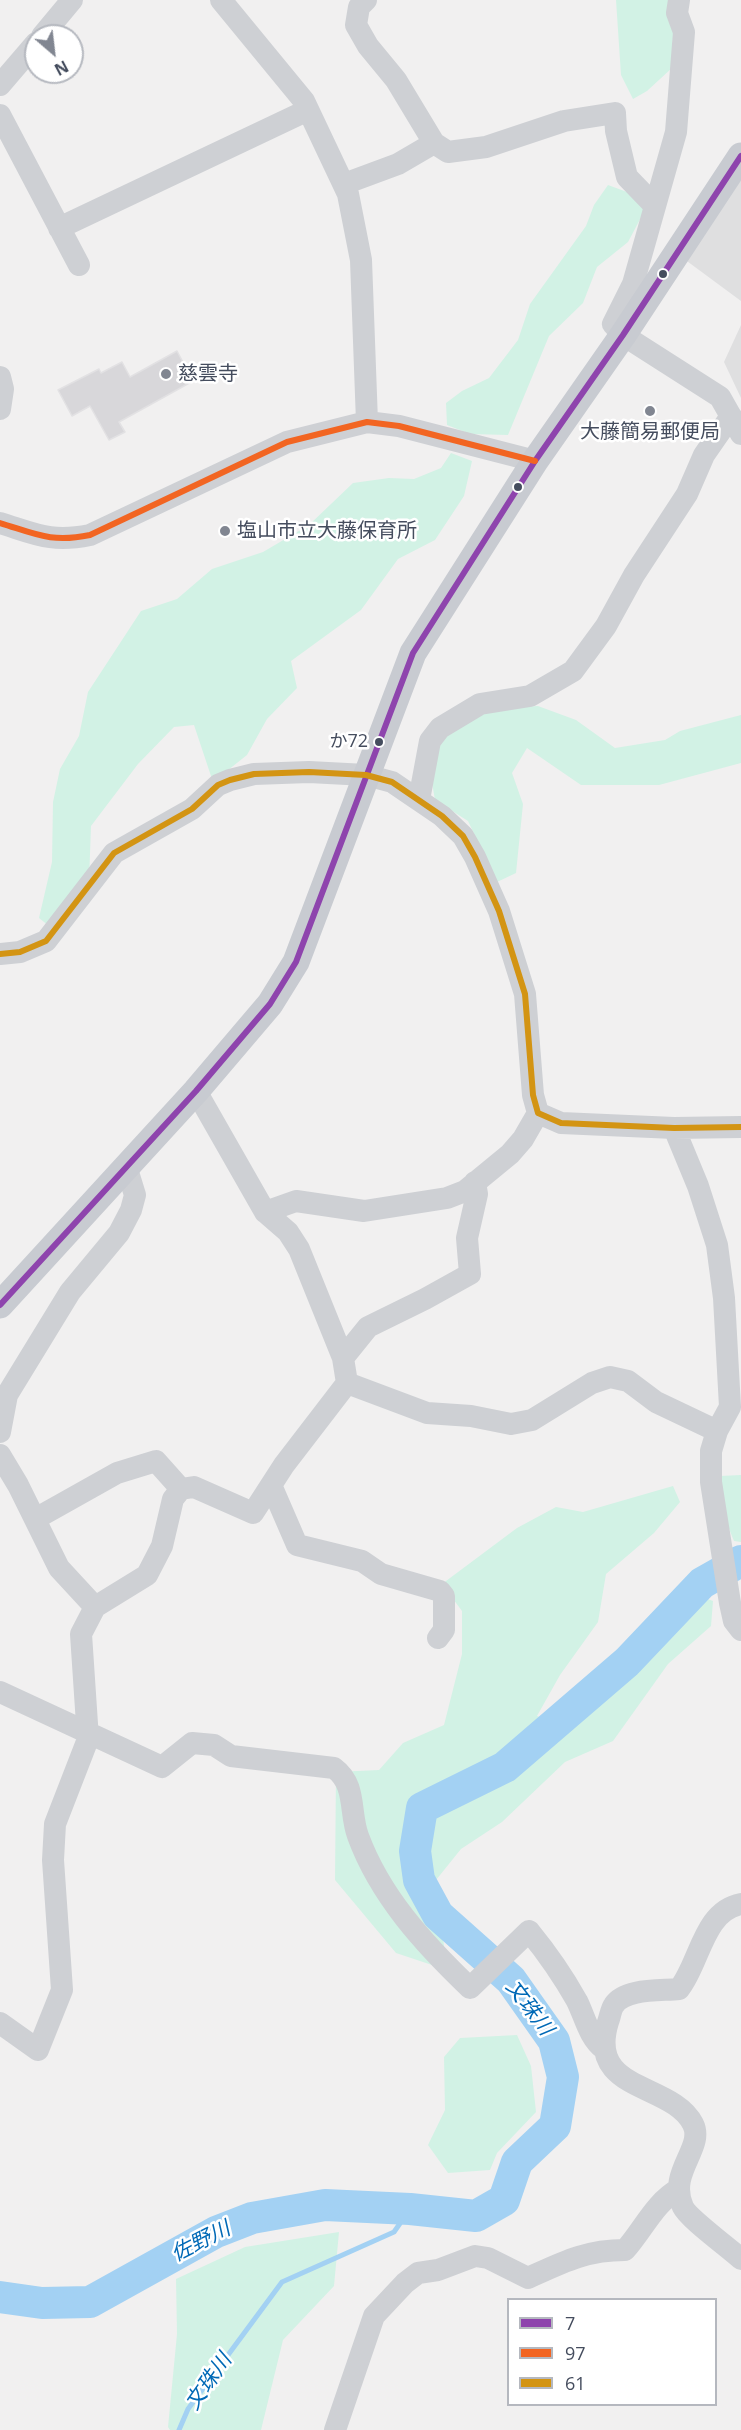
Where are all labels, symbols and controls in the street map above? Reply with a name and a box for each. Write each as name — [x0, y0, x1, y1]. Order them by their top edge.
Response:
north arrow — [24, 24, 84, 84]
text: N — [51, 55, 72, 81]
unlabelled marker — [657, 268, 669, 280]
place label: 慈雲寺 — [178, 362, 238, 386]
marker: 慈雲寺 — [159, 367, 173, 381]
marker: 大藤簡易郵便局 — [643, 404, 657, 418]
place label: 大藤簡易郵便局 — [580, 420, 720, 444]
unlabelled marker — [512, 481, 524, 493]
place label: 塩山市立大藤保育所 — [237, 519, 417, 543]
marker: 塩山市立大藤保育所 — [218, 524, 232, 538]
place label: か72 — [329, 731, 368, 753]
marker: か72 — [373, 736, 385, 748]
water label: 文珠川 — [500, 1975, 558, 2041]
water label: 佐野川 — [167, 2216, 235, 2268]
legend — [507, 2298, 717, 2406]
text: 7 — [565, 2311, 575, 2335]
text: 97 — [565, 2341, 586, 2365]
water label: 文珠川 — [181, 2349, 237, 2415]
text: 61 — [565, 2371, 586, 2395]

